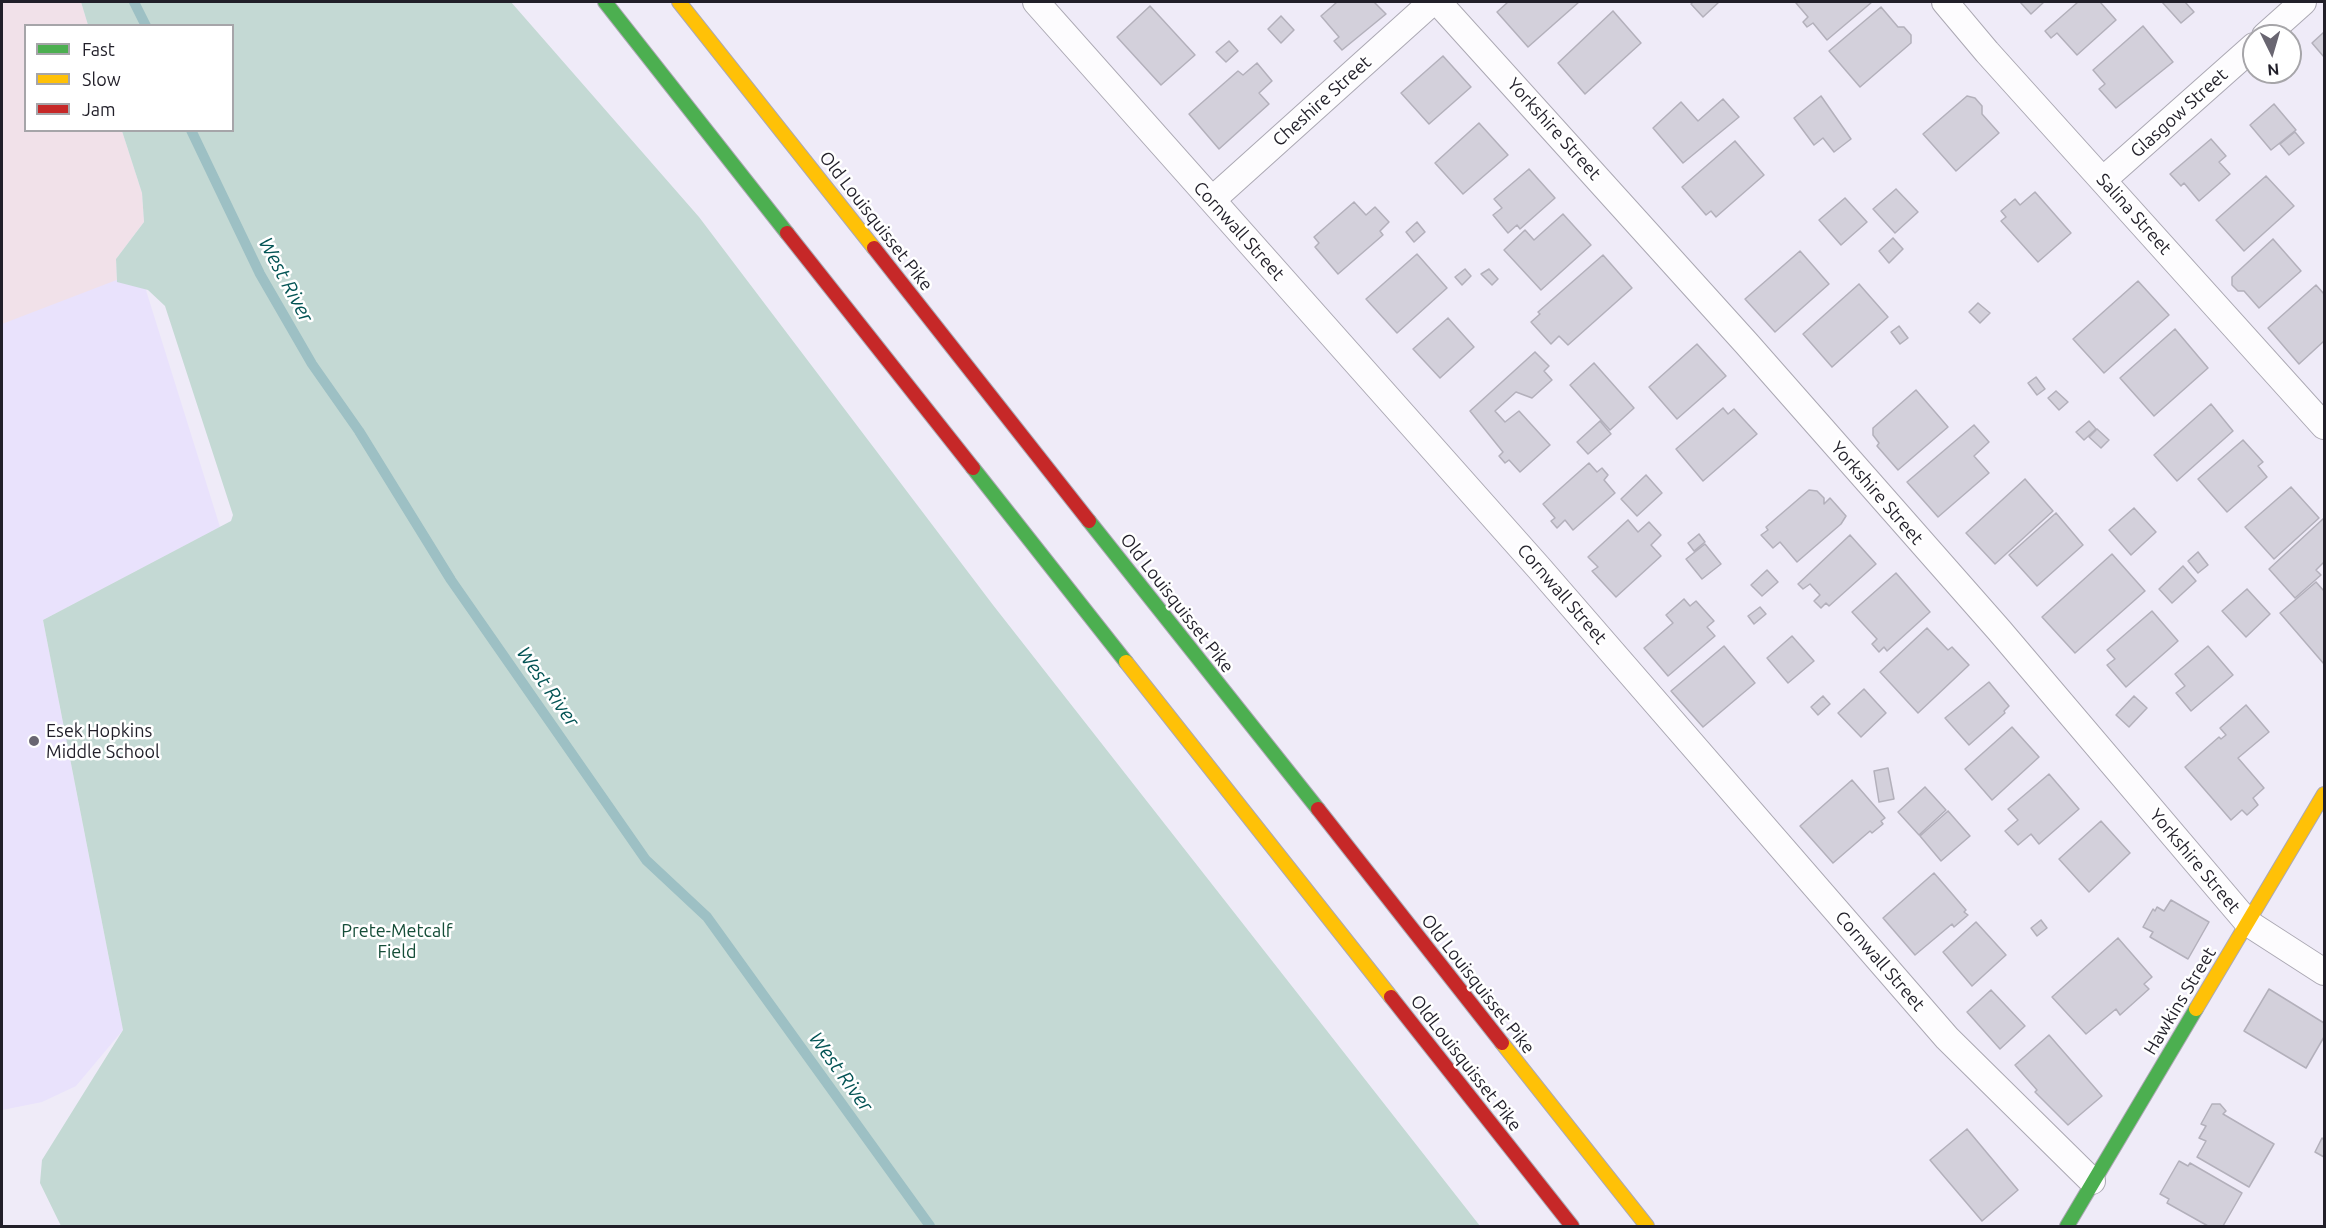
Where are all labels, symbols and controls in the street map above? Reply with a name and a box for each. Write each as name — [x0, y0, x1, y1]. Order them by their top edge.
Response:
legend — [24, 24, 234, 132]
north arrow — [2242, 24, 2302, 84]
text: Fast — [82, 39, 115, 59]
street label: Cheshire Street — [1268, 51, 1376, 151]
text: N — [2267, 60, 2280, 79]
street label: Glasgow Street — [2126, 64, 2232, 162]
text: Slow — [82, 69, 121, 89]
street label: Yorkshire Street — [1503, 74, 1605, 184]
text: Jam — [82, 99, 116, 119]
street label: Old Louisquisset Pike — [815, 147, 937, 295]
street label: Salina Street — [2092, 169, 2176, 259]
street label: Cornwall Street — [1189, 177, 1289, 285]
water label: West River — [254, 233, 318, 327]
street label: Yorkshire Street — [1826, 437, 1928, 549]
street label: Old Louisquisset Pike — [1116, 529, 1238, 677]
street label: Cornwall Street — [1513, 540, 1611, 648]
water label: West River — [512, 642, 584, 732]
place label: Esek Hopkins Middle School — [46, 720, 160, 762]
marker: Esek Hopkins Middle School — [27, 734, 41, 748]
street label: Yorkshire Street — [2145, 804, 2245, 918]
street label: Cornwall Street — [1831, 907, 1929, 1015]
street label: Old Louisquisset Pike — [1417, 910, 1539, 1058]
park label: Prete-Metcalf Field — [341, 920, 453, 962]
street label: Hawkins Street — [2139, 943, 2221, 1059]
street label: OldLouisquisset Pike — [1406, 990, 1526, 1136]
water label: West River — [804, 1027, 878, 1117]

